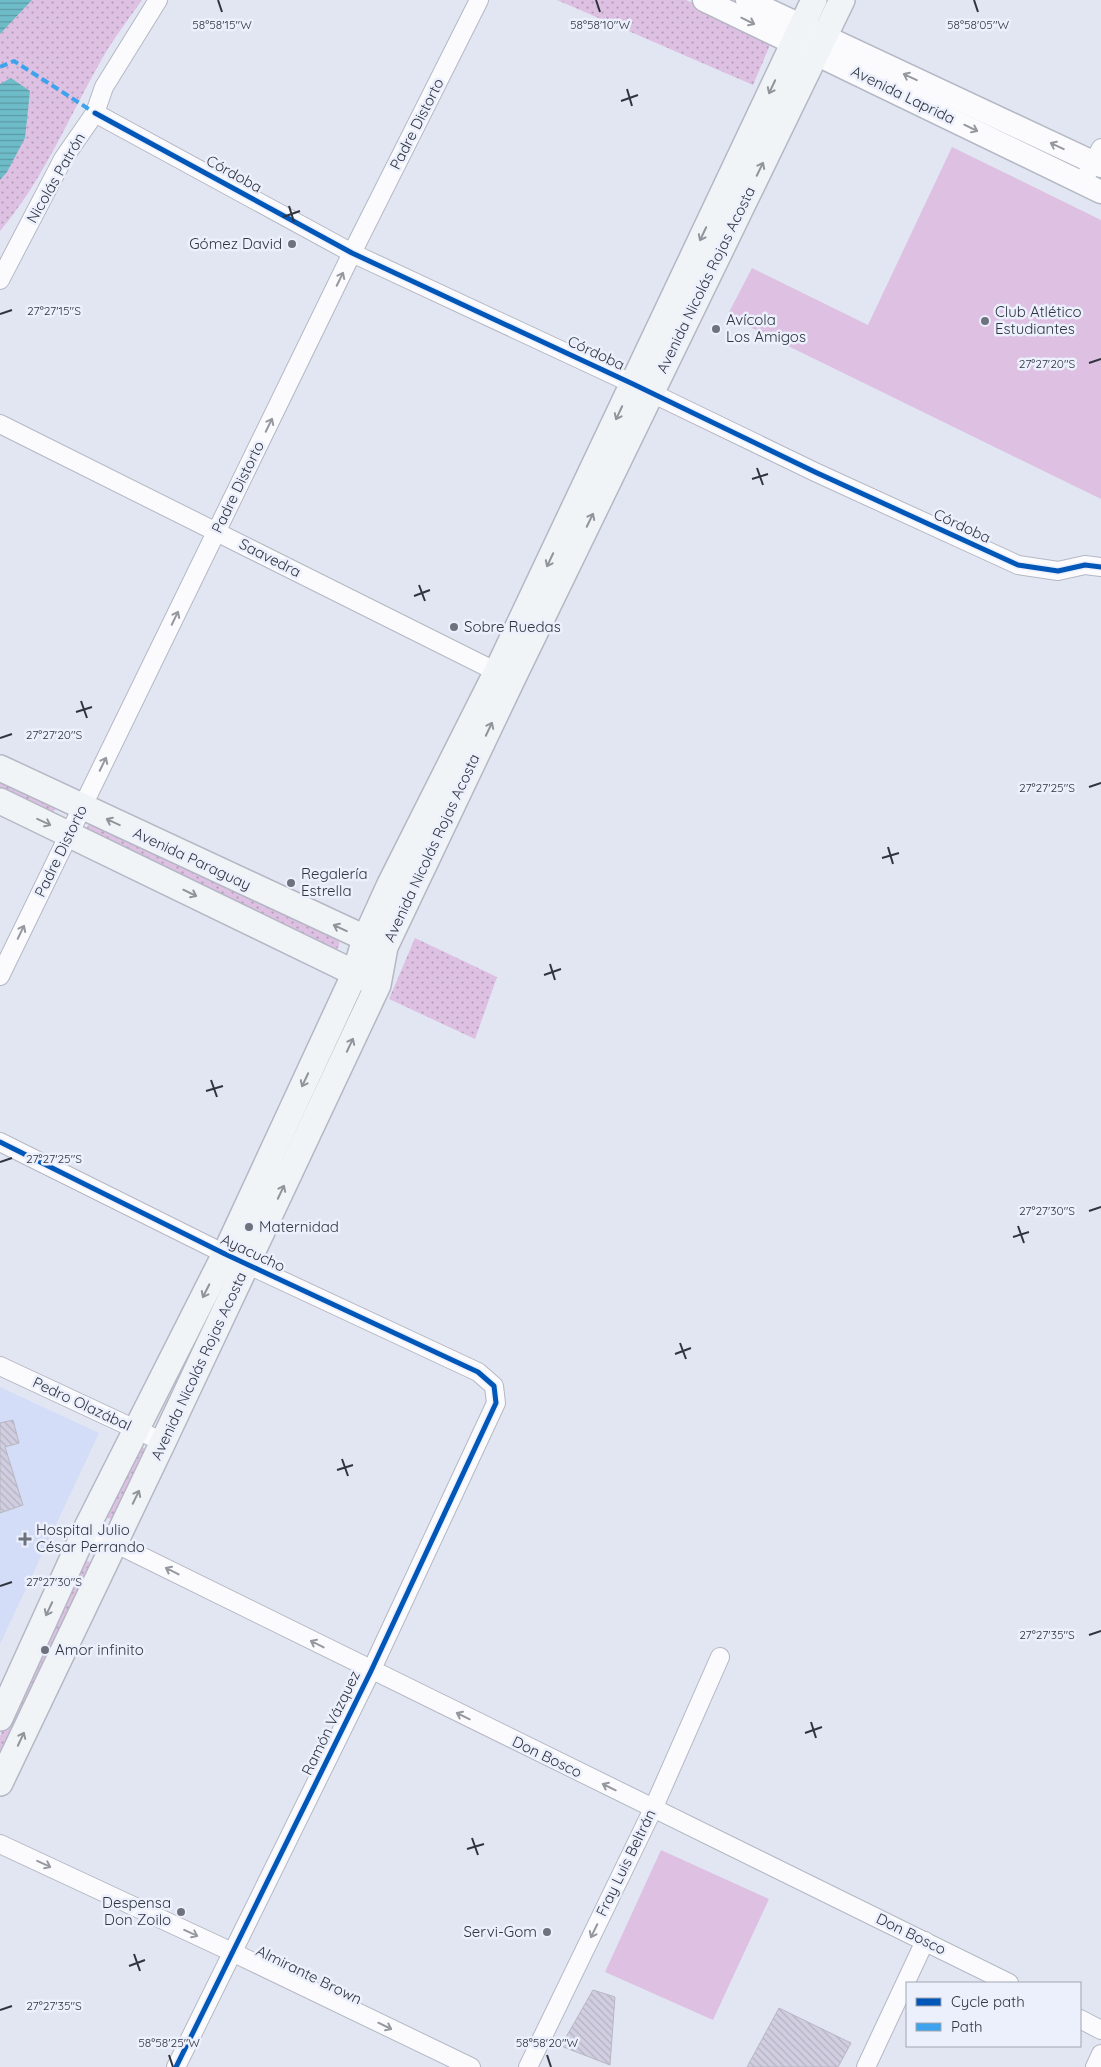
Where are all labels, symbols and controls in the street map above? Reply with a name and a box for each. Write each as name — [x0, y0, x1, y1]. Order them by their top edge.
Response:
text: 58°58'15"W — [192, 17, 252, 32]
text: 58°58'10"W — [570, 17, 630, 32]
one-way arrow — [740, 17, 755, 26]
text: 58°58'05"W — [947, 17, 1010, 32]
street label: Avenida Laprida — [848, 61, 958, 128]
one-way arrow — [903, 71, 918, 81]
street label: Padre Distorto — [385, 75, 448, 173]
one-way arrow — [767, 79, 776, 94]
one-way arrow — [963, 123, 978, 133]
street label: Nicolás Patrón — [22, 129, 89, 226]
one-way arrow — [1050, 140, 1065, 150]
street label: Córdoba — [203, 151, 265, 197]
one-way arrow — [756, 162, 765, 177]
street label: Avenida Nicolás Rojas Acosta — [652, 183, 759, 376]
one-way arrow — [698, 226, 708, 241]
place label: Gómez David — [189, 234, 282, 253]
marker: Gómez David — [286, 238, 298, 250]
one-way arrow — [335, 271, 345, 286]
place label: Club Atlético Estudiantes — [995, 302, 1082, 338]
text: 27°27'15"S — [27, 303, 81, 318]
place label: Avícola Los Amigos — [726, 310, 806, 346]
marker: Club Atlético Estudiantes — [979, 315, 991, 327]
marker: Avícola Los Amigos — [710, 323, 722, 335]
street label: Córdoba — [565, 331, 628, 374]
text: 27°27'20"S — [1019, 356, 1076, 371]
one-way arrow — [614, 405, 624, 420]
one-way arrow — [264, 417, 274, 432]
street label: Padre Distorto — [207, 438, 268, 536]
street label: Córdoba — [931, 504, 994, 547]
one-way arrow — [586, 513, 595, 528]
street label: Saavedra — [236, 534, 304, 581]
one-way arrow — [545, 552, 554, 567]
one-way arrow — [170, 611, 180, 626]
place label: Sobre Ruedas — [464, 617, 561, 636]
marker: Sobre Ruedas — [448, 621, 460, 633]
one-way arrow — [484, 722, 494, 737]
text: 27°27'20"S — [26, 727, 83, 742]
street label: Avenida Nicolás Rojas Acosta — [380, 751, 484, 945]
one-way arrow — [99, 757, 109, 772]
text: 27°27'25"S — [1019, 780, 1075, 795]
street label: Padre Distorto — [30, 802, 91, 900]
one-way arrow — [106, 817, 121, 827]
one-way arrow — [36, 818, 51, 828]
street label: Avenida Paraguay — [130, 823, 254, 894]
place label: Regalería Estrella — [301, 864, 368, 900]
marker: Regalería Estrella — [285, 877, 297, 889]
one-way arrow — [182, 889, 197, 898]
one-way arrow — [333, 922, 348, 932]
one-way arrow — [17, 925, 27, 940]
one-way arrow — [345, 1038, 355, 1053]
one-way arrow — [300, 1073, 310, 1088]
text: 27°27'25"S — [26, 1151, 82, 1166]
one-way arrow — [276, 1185, 286, 1200]
text: 27°27'30"S — [1019, 1203, 1075, 1218]
place label: Maternidad — [259, 1217, 339, 1236]
marker: Maternidad — [243, 1221, 255, 1233]
street label: Ayacucho — [218, 1229, 288, 1276]
street label: Avenida Nicolás Rojas Acosta — [147, 1269, 251, 1463]
one-way arrow — [201, 1283, 210, 1298]
street label: Pedro Olazábal — [30, 1372, 135, 1435]
one-way arrow — [132, 1490, 141, 1505]
place label: Hospital Julio César Perrando — [36, 1520, 145, 1556]
marker: Hospital Julio César Perrando — [18, 1532, 32, 1546]
one-way arrow — [165, 1566, 180, 1576]
text: 27°27'30"S — [26, 1574, 82, 1589]
one-way arrow — [44, 1601, 54, 1616]
text: 27°27'35"S — [1019, 1627, 1075, 1642]
one-way arrow — [310, 1639, 325, 1649]
place label: Amor infinito — [55, 1640, 144, 1659]
marker: Amor infinito — [39, 1644, 51, 1656]
street label: Ramón Vázquez — [297, 1667, 364, 1778]
one-way arrow — [456, 1711, 471, 1720]
one-way arrow — [16, 1731, 26, 1746]
street label: Don Bosco — [509, 1731, 585, 1782]
one-way arrow — [602, 1782, 617, 1791]
street label: Fray Luis Beltrán — [591, 1806, 660, 1919]
one-way arrow — [36, 1860, 51, 1870]
place label: Despensa Don Zoilo — [102, 1893, 171, 1929]
marker: Despensa Don Zoilo — [175, 1906, 187, 1918]
street label: Don Bosco — [873, 1908, 949, 1959]
place label: Servi-Gom — [463, 1922, 537, 1941]
one-way arrow — [589, 1923, 598, 1938]
marker: Servi-Gom — [541, 1926, 553, 1938]
one-way arrow — [184, 1928, 199, 1938]
street label: Almirante Brown — [253, 1941, 365, 2008]
legend — [906, 1982, 1081, 2047]
text: Cycle path — [951, 1992, 1025, 2011]
text: 27°27'35"S — [26, 1998, 82, 2013]
text: Path — [951, 2017, 983, 2036]
one-way arrow — [378, 2021, 393, 2031]
text: 58°58'25"W — [138, 2035, 200, 2050]
text: 58°58'20"W — [516, 2035, 579, 2050]

